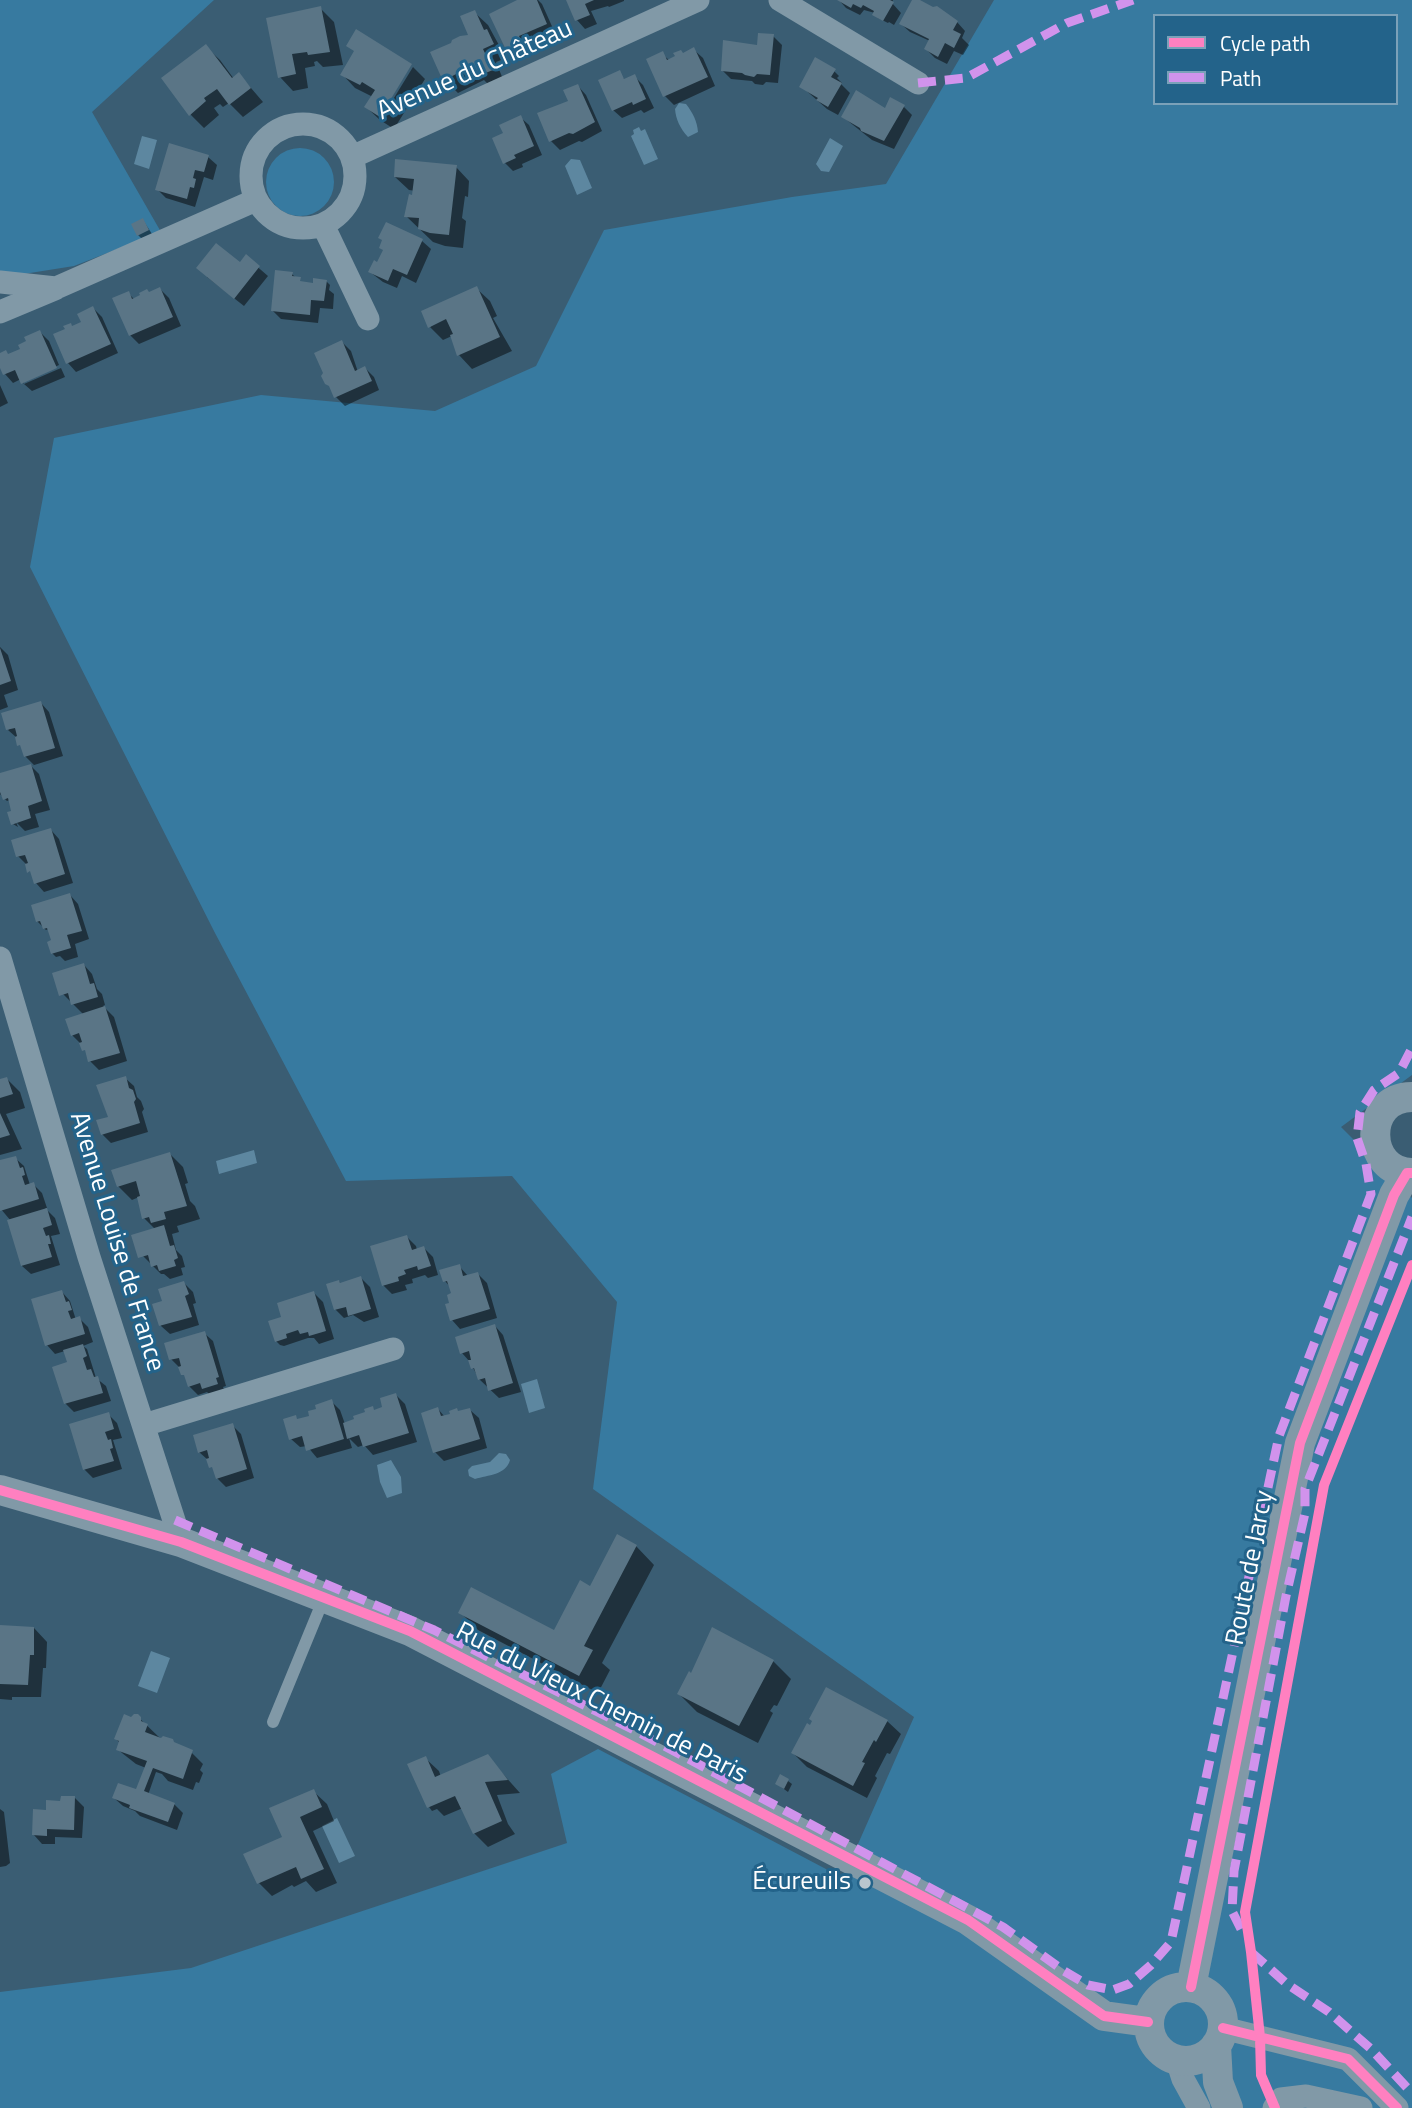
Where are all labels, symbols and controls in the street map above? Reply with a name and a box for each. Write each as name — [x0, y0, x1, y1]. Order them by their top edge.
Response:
street label: Avenue du Château — [372, 14, 578, 128]
legend — [1153, 14, 1398, 105]
text: Cycle path — [1220, 27, 1311, 59]
text: Path — [1220, 62, 1262, 94]
street label: Avenue Louise de France — [62, 1109, 170, 1375]
street label: Route de Jarcy — [1221, 1488, 1281, 1648]
street label: Rue du Vieux Chemin de Paris — [450, 1617, 752, 1791]
place label: Écureuils — [752, 1867, 851, 1899]
marker: Écureuils — [857, 1875, 873, 1891]

